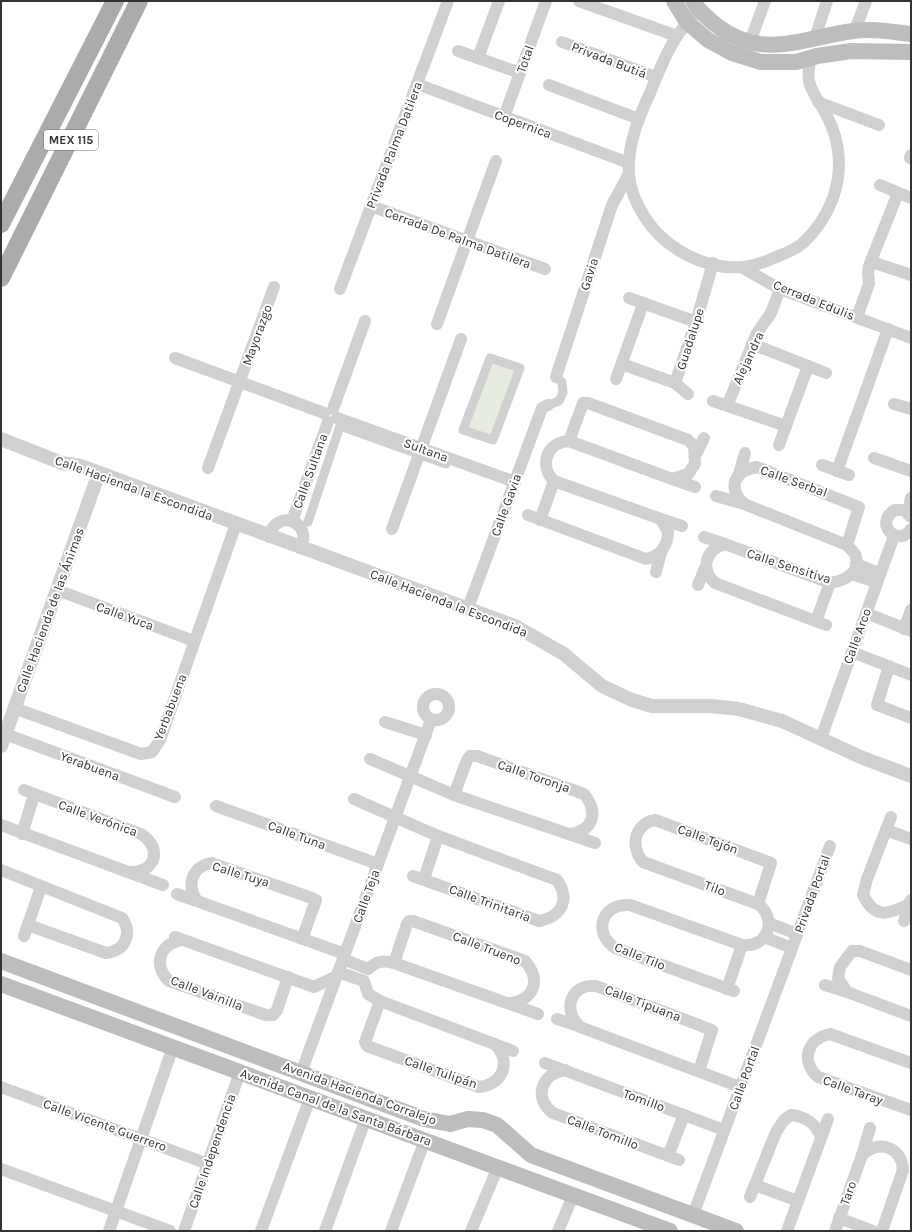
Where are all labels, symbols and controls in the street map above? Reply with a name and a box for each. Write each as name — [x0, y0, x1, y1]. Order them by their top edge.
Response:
street label: Privada Butiá — [569, 39, 649, 81]
street label: Total — [513, 43, 537, 75]
street label: Privada Palma Datilera — [363, 80, 425, 210]
street label: Copernica — [492, 107, 554, 141]
road number: MEX 115 — [44, 130, 98, 150]
street label: Cerrada De Palma Datilera — [383, 205, 533, 271]
street label: Gavia — [577, 256, 601, 292]
street label: Cerrada Edulis — [771, 277, 857, 323]
street label: Mayorazgo — [239, 302, 275, 368]
street label: Guadalupe — [673, 306, 707, 372]
street label: Alejandra — [729, 329, 767, 387]
street label: Calle Sultana — [290, 432, 330, 510]
street label: Sultana — [402, 435, 450, 465]
street label: Calle Hacienda la Escondida — [53, 452, 215, 524]
street label: Calle Serbal — [759, 462, 829, 500]
street label: Calle Gavia — [488, 472, 524, 538]
street label: Calle Hacienda de las Ánimas — [11, 525, 87, 695]
street label: Calle Sensitiva — [745, 545, 833, 587]
street label: Calle Hacienda la Escondida — [368, 566, 530, 640]
street label: Calle Yuca — [94, 599, 156, 633]
street label: Calle Arco — [840, 606, 874, 666]
street label: Yerbabuena — [150, 672, 190, 742]
street label: Yerabuena — [58, 748, 122, 784]
street label: Calle Toronja — [496, 757, 572, 795]
street label: Calle Verónica — [56, 797, 140, 839]
street label: Calle Tuna — [266, 818, 328, 852]
street label: Calle Tejón — [676, 821, 740, 857]
street label: Privada Portal — [791, 853, 833, 935]
street label: Calle Tuya — [211, 858, 271, 890]
street label: Calle Teja — [349, 867, 383, 925]
street label: Tilo — [703, 877, 727, 899]
street label: Calle Trinitaria — [447, 881, 533, 925]
street label: Calle Trueno — [451, 928, 523, 968]
street label: Calle Tilo — [612, 939, 668, 973]
street label: Calle Vainilla — [169, 972, 245, 1014]
street label: Calle Tipuana — [603, 982, 683, 1024]
street label: Calle Portal — [726, 1044, 762, 1112]
street label: Calle Tulipán — [403, 1053, 479, 1091]
street label: Avenida Hacienda Corralejo — [281, 1058, 439, 1128]
street label: Avenida Canal de la Santa Bárbara — [238, 1065, 434, 1149]
street label: Calle Taray — [821, 1072, 885, 1108]
street label: Tomillo — [621, 1086, 667, 1114]
street label: Calle Independencia — [185, 1092, 239, 1210]
street label: Calle Vicente Guerrero — [41, 1096, 169, 1154]
street label: Calle Tomillo — [565, 1112, 641, 1152]
street label: Taro — [837, 1179, 859, 1207]

